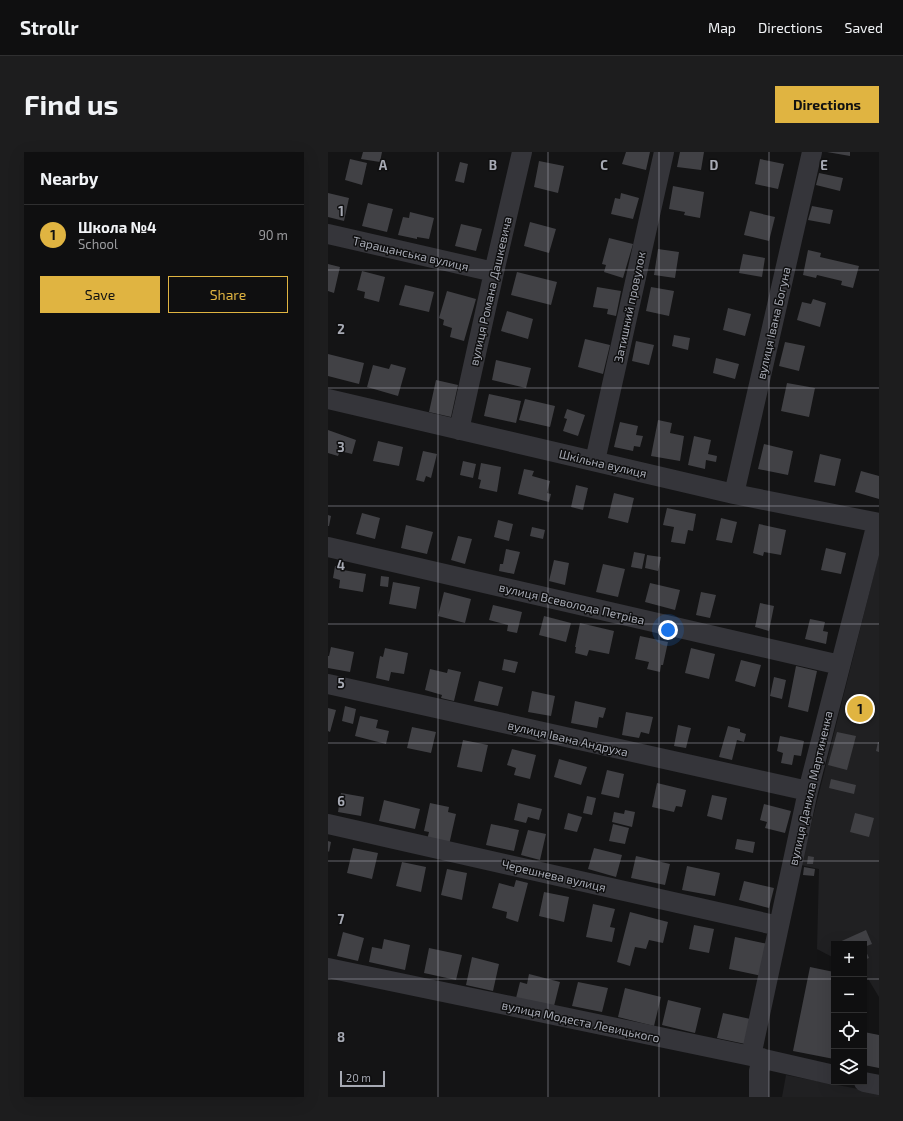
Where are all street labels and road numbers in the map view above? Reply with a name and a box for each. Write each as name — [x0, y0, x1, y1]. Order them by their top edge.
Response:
street label: вулиця Романа Дашкевича — [466, 215, 515, 367]
street label: Таращанська вулиця — [351, 233, 470, 274]
street label: Затишний провулок — [610, 250, 649, 364]
street label: вулиця Івана Богуна — [753, 265, 794, 381]
street label: Шкільна вулиця — [557, 446, 648, 481]
street label: вулиця Всеволода Петріва — [498, 579, 646, 628]
street label: вулиця Данила Мартиненка — [785, 709, 836, 867]
street label: вулиця Івана Андруха — [506, 717, 630, 760]
street label: Черешнева вулиця — [500, 856, 607, 895]
street label: вулиця Модеста Левицького — [500, 997, 661, 1046]

